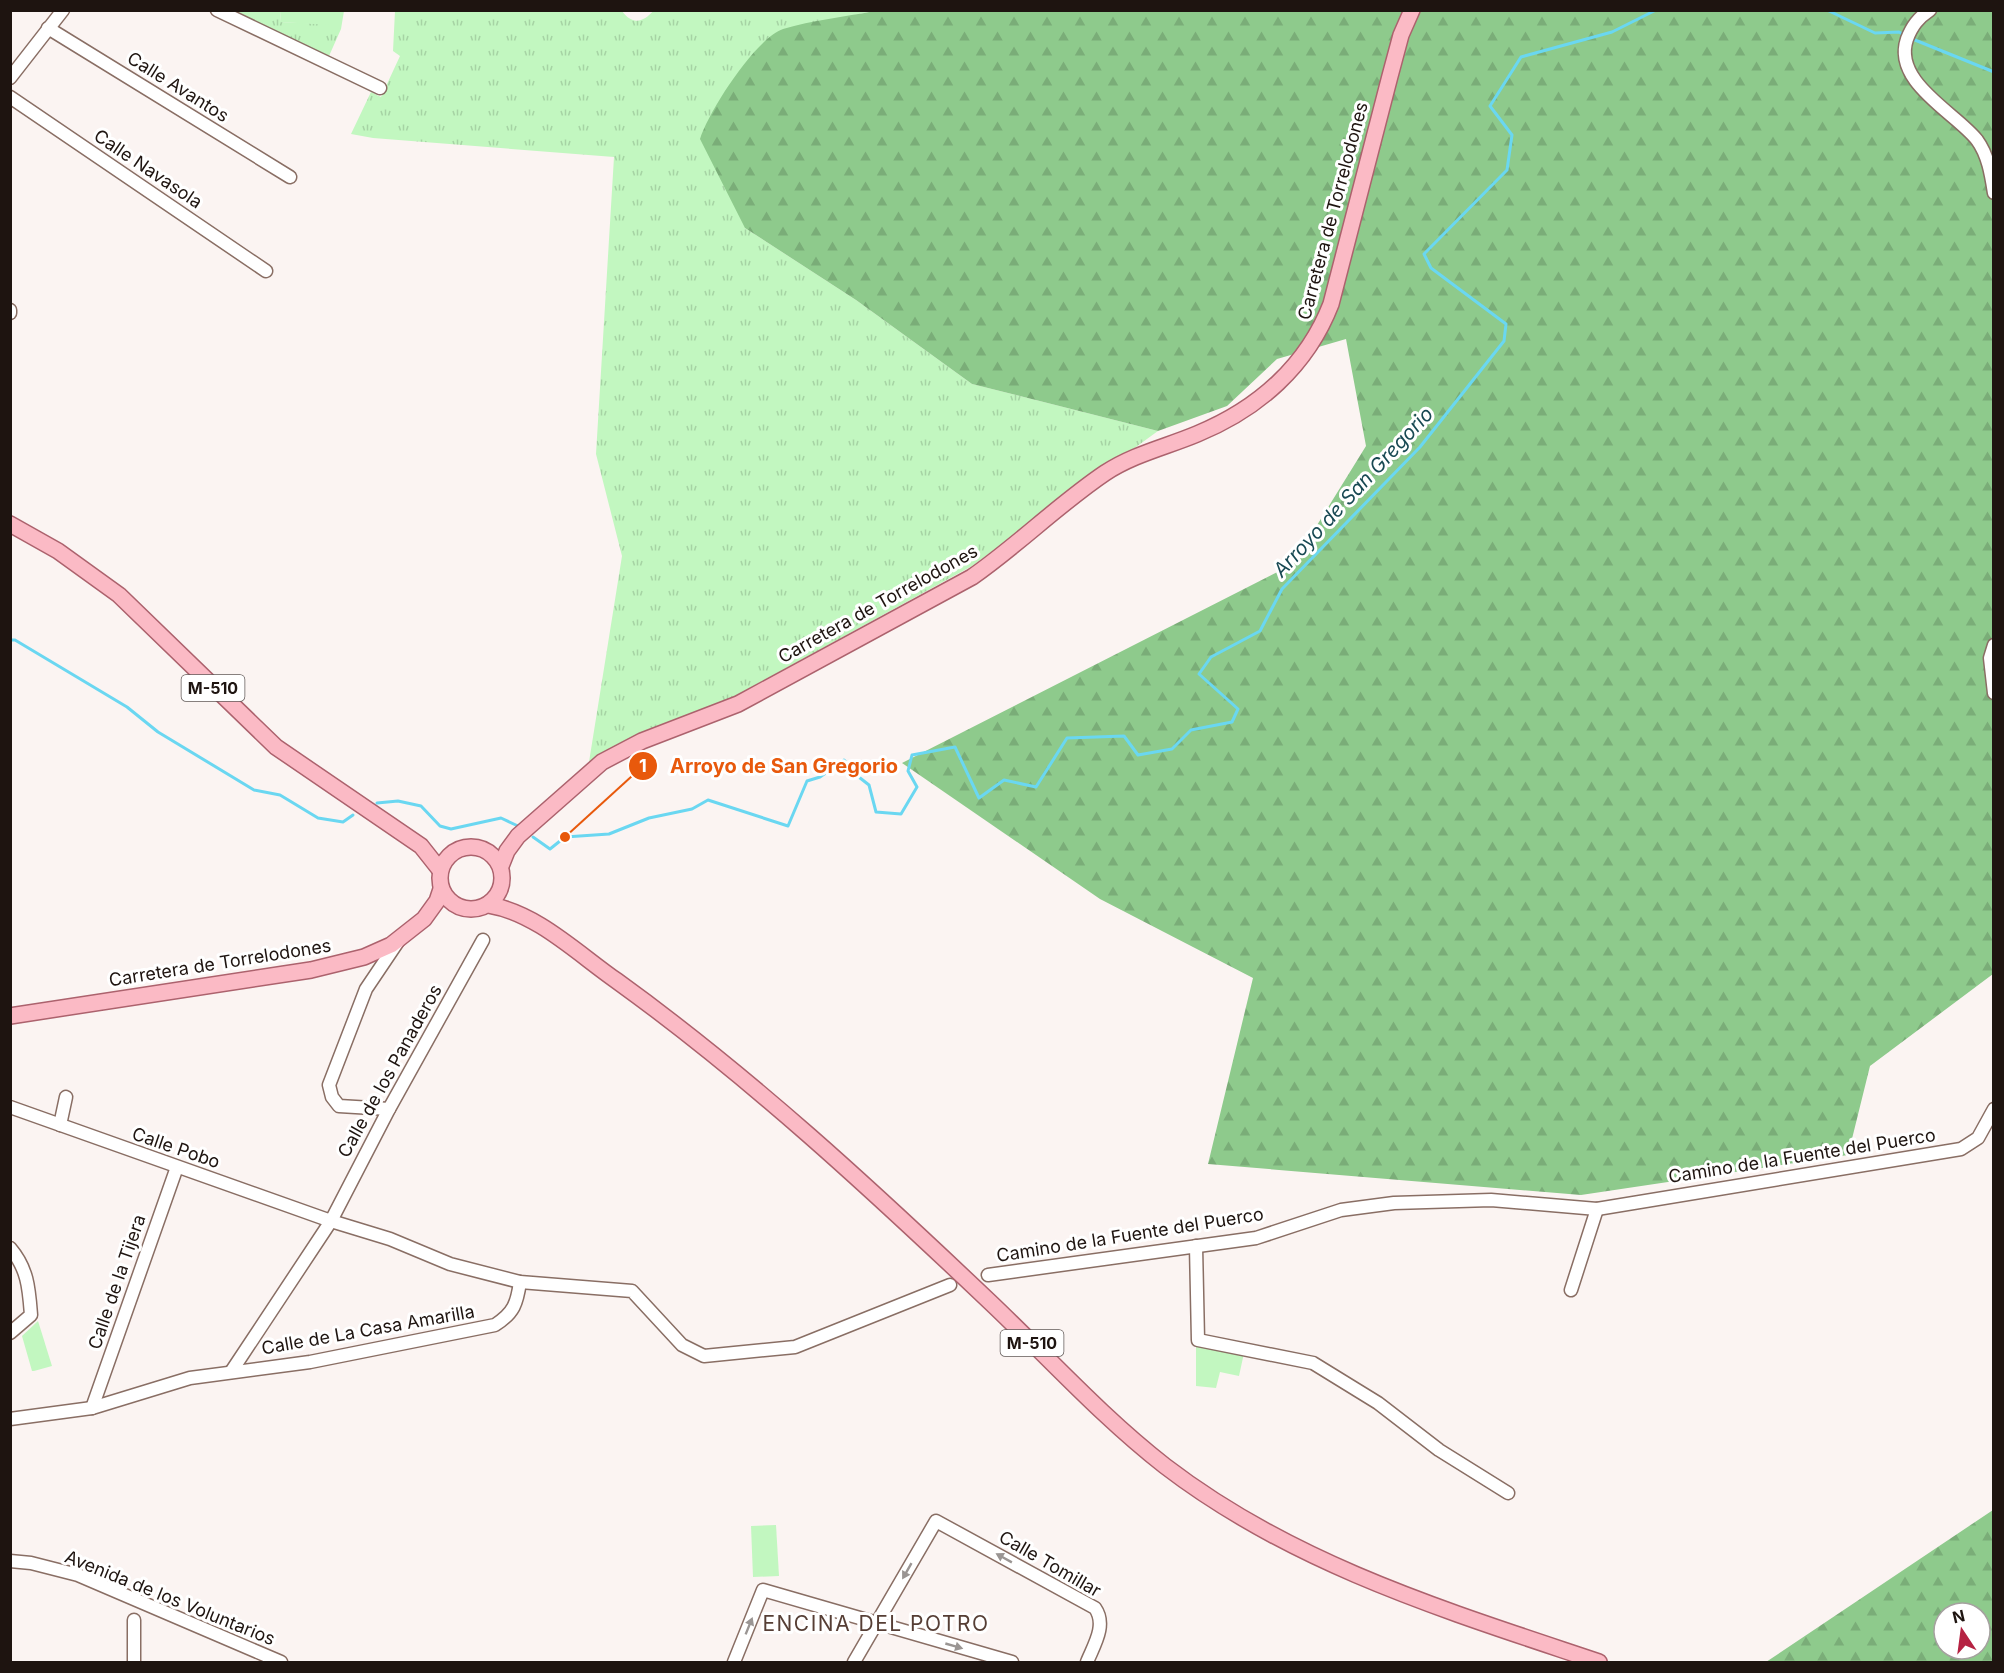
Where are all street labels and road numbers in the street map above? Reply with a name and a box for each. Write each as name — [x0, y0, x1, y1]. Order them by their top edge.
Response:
street label: Calle Avantos — [124, 47, 233, 126]
street label: Carretera de Torrelodones — [1293, 100, 1372, 322]
street label: Calle Navasola — [90, 125, 206, 212]
street label: Carretera de Torrelodones — [774, 540, 981, 667]
road number: M-510 — [182, 675, 244, 701]
street label: Carretera de Torrelodones — [107, 935, 333, 990]
street label: Calle de los Panaderos — [333, 981, 446, 1161]
street label: Calle Pobo — [129, 1123, 223, 1172]
street label: Camino de la Fuente del Puerco — [1667, 1124, 1937, 1187]
street label: Camino de la Fuente del Puerco — [995, 1203, 1265, 1266]
street label: Calle de la Tijera — [84, 1212, 149, 1352]
street label: Calle de La Casa Amarilla — [260, 1300, 476, 1359]
road number: M-510 — [1000, 1330, 1064, 1356]
street label: Calle Tomillar — [996, 1526, 1105, 1601]
street label: Avenida de los Voluntarios — [62, 1546, 278, 1649]

